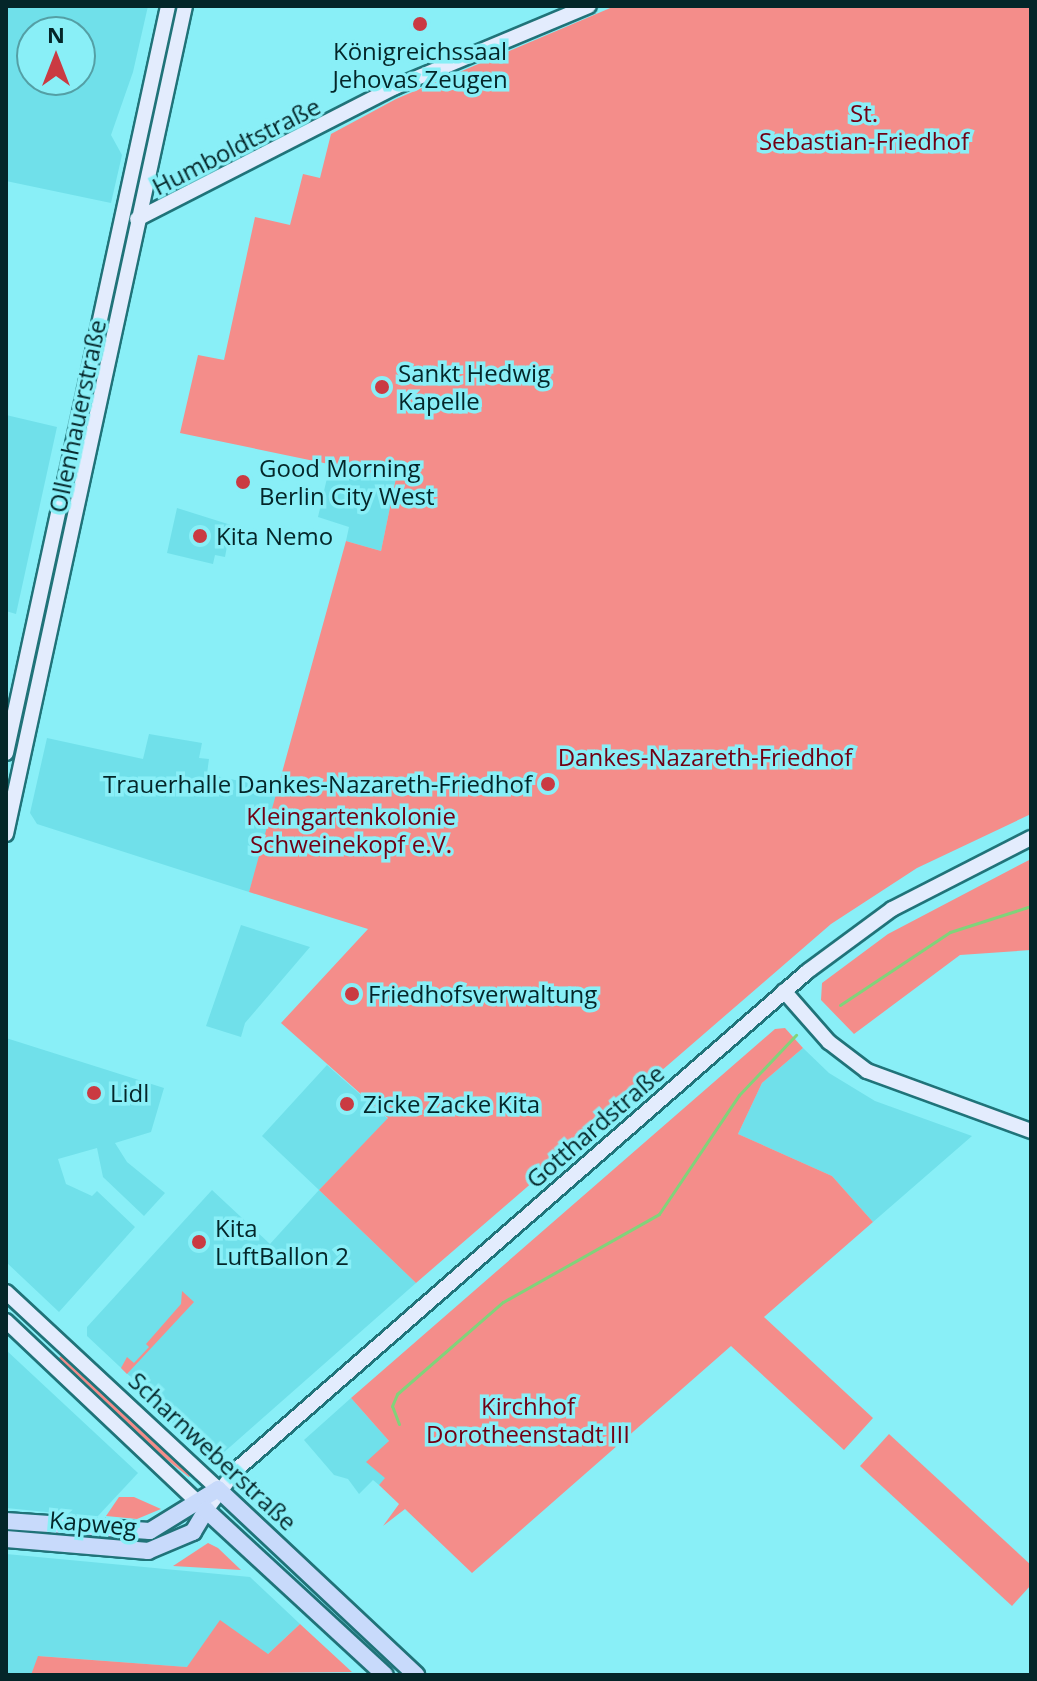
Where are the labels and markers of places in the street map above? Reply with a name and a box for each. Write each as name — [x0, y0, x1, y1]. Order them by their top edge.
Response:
marker: Königreichssaal Jehovas Zeugen — [411, 15, 429, 33]
place label: Königreichssaal Jehovas Zeugen — [332, 37, 508, 93]
place label: Sankt Hedwig Kapelle — [398, 359, 550, 415]
marker: Sankt Hedwig Kapelle — [373, 378, 391, 396]
place label: Good Morning Berlin City West — [259, 454, 434, 510]
marker: Good Morning Berlin City West — [234, 473, 252, 491]
place label: Kita Nemo — [216, 522, 333, 550]
marker: Kita Nemo — [191, 527, 209, 545]
place label: Trauerhalle Dankes-Nazareth-Friedhof — [103, 770, 532, 798]
marker: Trauerhalle Dankes-Nazareth-Friedhof — [539, 775, 557, 793]
place label: Friedhofsverwaltung — [368, 980, 597, 1008]
marker: Friedhofsverwaltung — [343, 985, 361, 1003]
place label: Lidl — [110, 1079, 149, 1107]
marker: Lidl — [85, 1084, 103, 1102]
place label: Zicke Zacke Kita — [363, 1090, 540, 1118]
marker: Zicke Zacke Kita — [338, 1095, 356, 1113]
place label: Kita LuftBallon 2 — [215, 1214, 349, 1270]
marker: Kita LuftBallon 2 — [190, 1233, 208, 1251]

